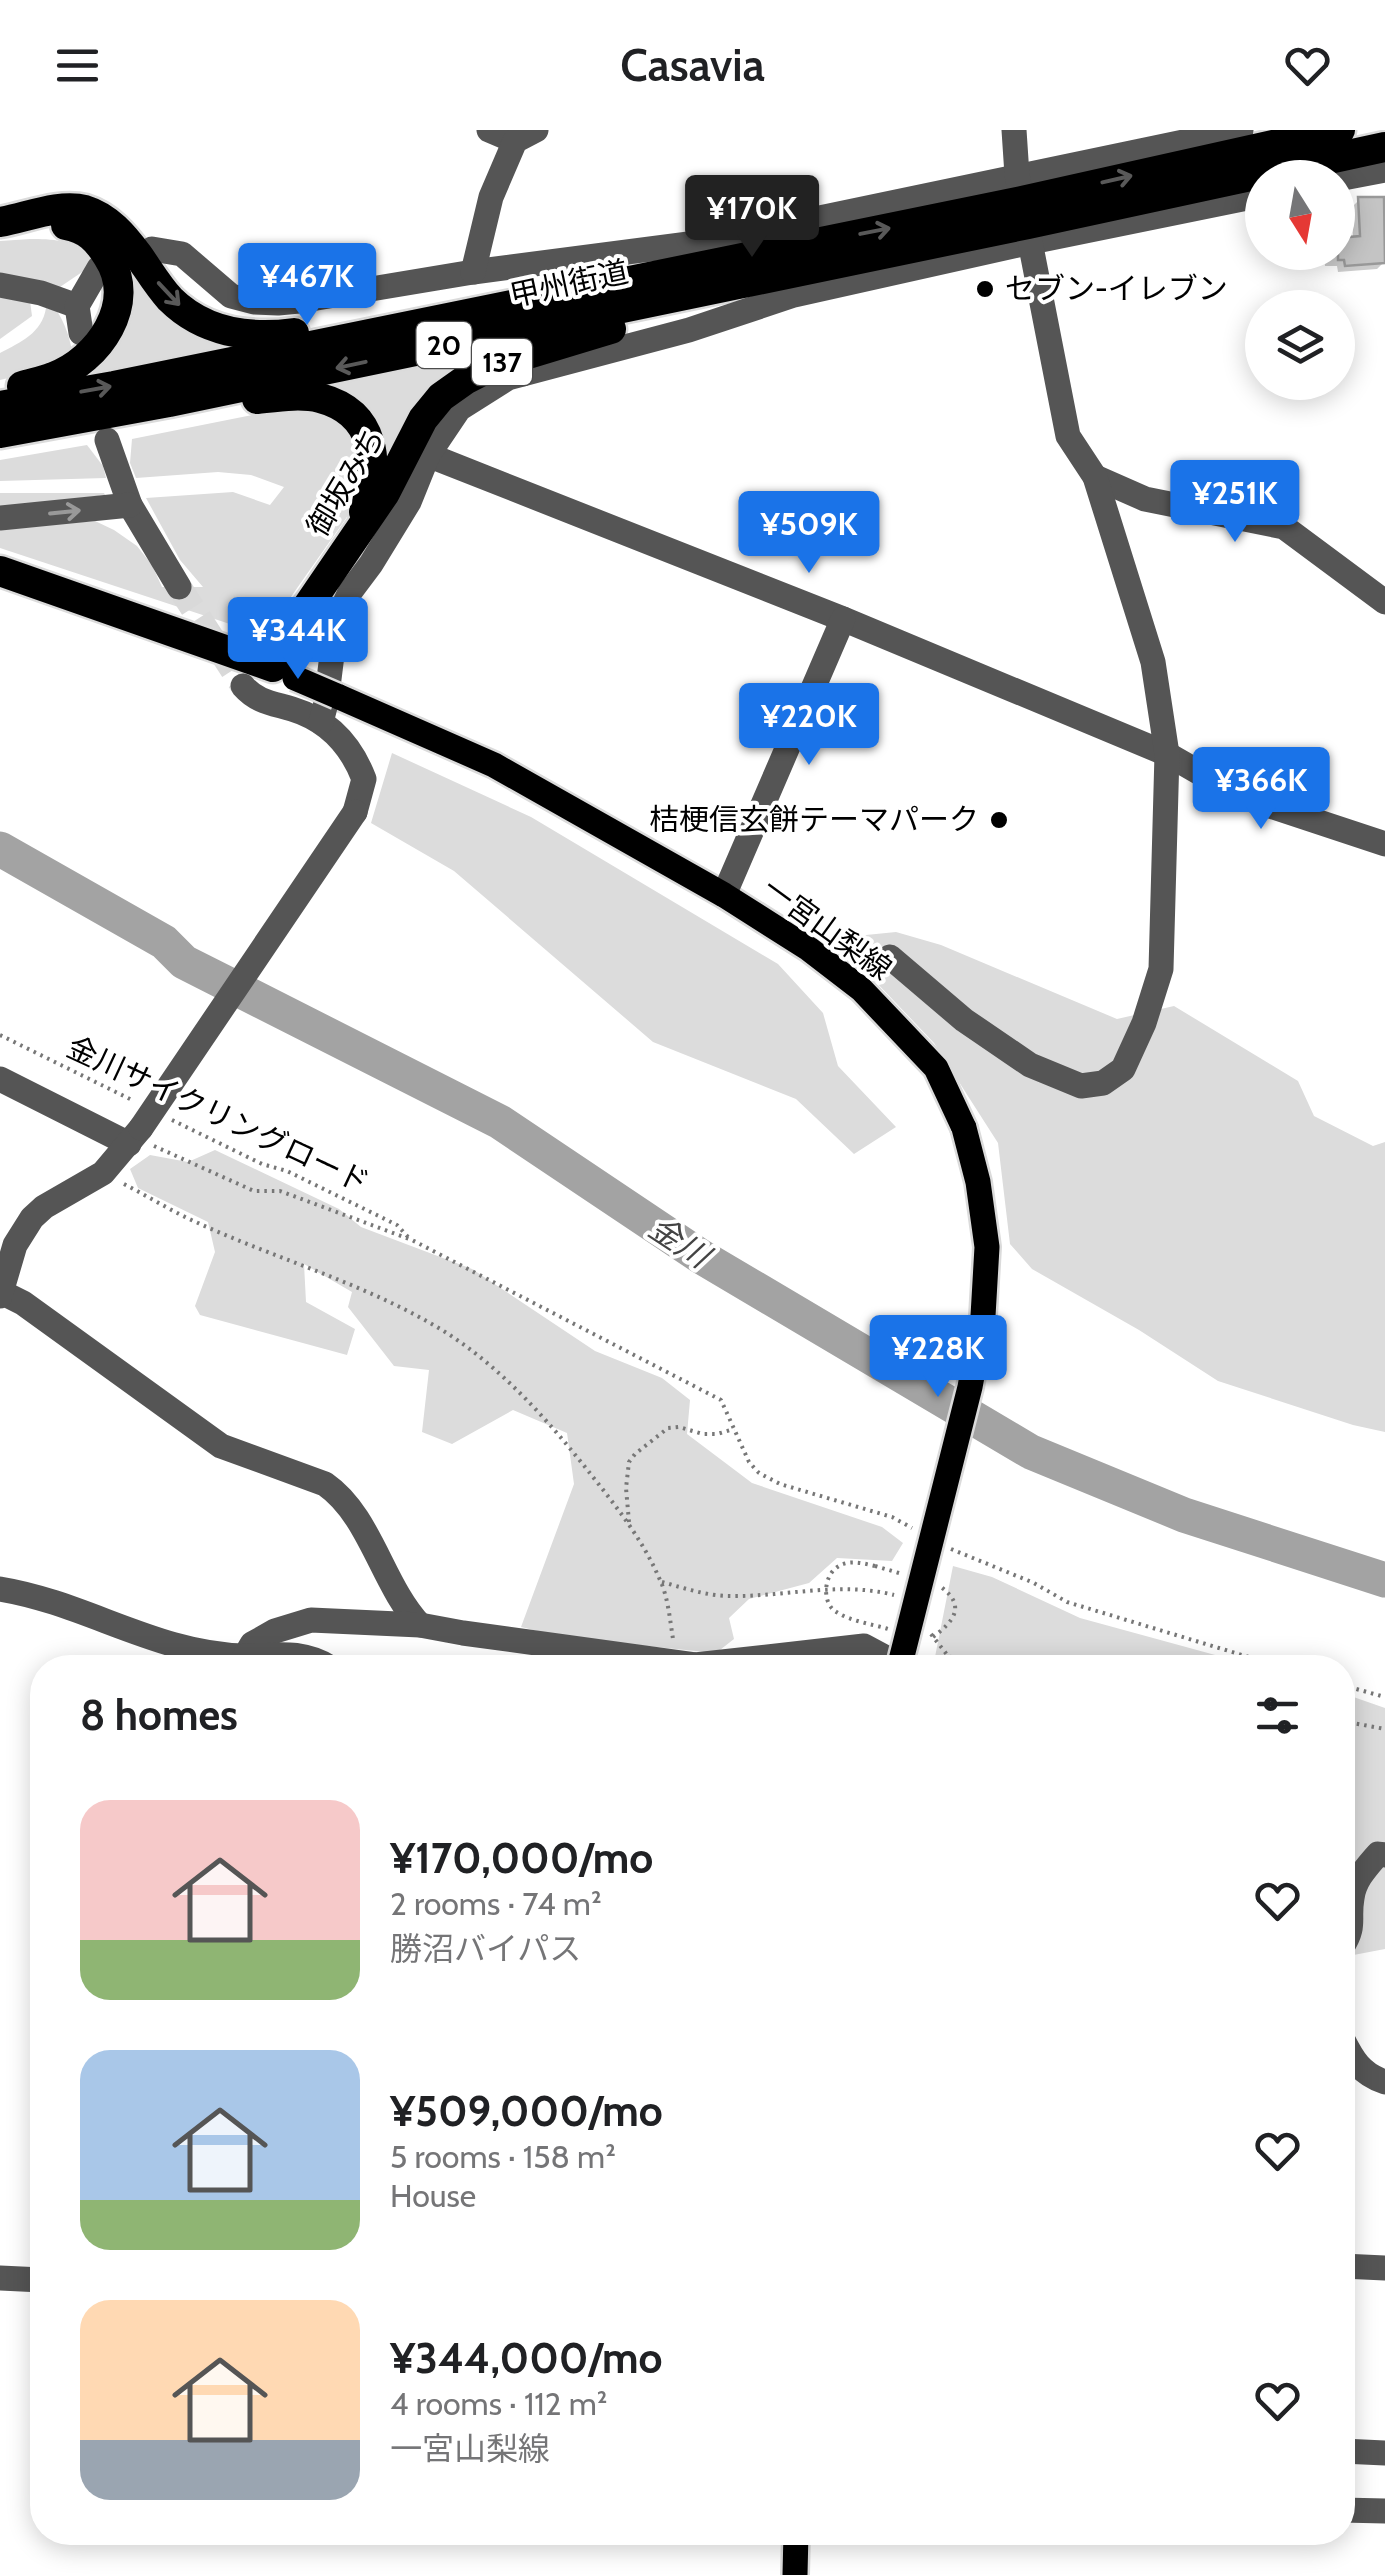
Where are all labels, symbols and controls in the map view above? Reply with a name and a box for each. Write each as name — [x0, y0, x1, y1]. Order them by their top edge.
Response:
icon: menu — [50, 38, 105, 93]
text: Casavia — [620, 38, 765, 92]
icon: heart — [1280, 38, 1335, 93]
north arrow — [1245, 160, 1355, 270]
map controls — [1245, 160, 1355, 400]
one-way arrow — [1101, 169, 1133, 187]
pin: ¥170K — [682, 175, 822, 260]
text: ¥170K — [707, 188, 797, 227]
one-way arrow — [858, 220, 890, 239]
pin: ¥467K — [237, 243, 377, 328]
street label: 甲州街道 — [506, 253, 631, 314]
text: ¥467K — [260, 256, 354, 295]
place label: セブン-イレブン — [1005, 270, 1228, 307]
marker: セブン-イレブン — [974, 278, 996, 300]
one-way arrow — [157, 281, 180, 306]
button: layers — [1245, 290, 1355, 400]
road number: 20 — [416, 322, 472, 368]
road number: 137 — [472, 339, 532, 385]
one-way arrow — [335, 356, 367, 375]
one-way arrow — [79, 379, 112, 398]
street label: 御坂みち — [299, 421, 392, 543]
pin: ¥251K — [1165, 460, 1305, 545]
text: ¥251K — [1192, 473, 1278, 512]
pin: ¥509K — [739, 491, 879, 576]
one-way arrow — [48, 502, 80, 521]
text: ¥509K — [760, 504, 858, 543]
pin: ¥344K — [228, 597, 368, 682]
text: ¥344K — [250, 610, 346, 649]
pin: ¥220K — [739, 683, 879, 768]
text: ¥220K — [761, 696, 857, 735]
pin: ¥366K — [1191, 747, 1331, 832]
text: ¥366K — [1215, 760, 1307, 799]
place label: 桔梗信玄餅テーマパーク — [649, 801, 979, 838]
marker: 桔梗信玄餅テーマパーク — [988, 809, 1010, 831]
street label: 一宮山梨線 — [756, 870, 899, 988]
street label: 金川サイクリングロード — [61, 1028, 375, 1201]
water label: 金川 — [642, 1208, 719, 1277]
pin: ¥228K — [868, 1315, 1008, 1400]
text: ¥228K — [892, 1328, 984, 1367]
icon: filters — [1250, 1688, 1305, 1743]
text: 8 homes — [80, 1689, 238, 1741]
text: ¥170,000/mo — [390, 1832, 653, 1884]
icon: home — [160, 1840, 280, 1960]
icon: heart — [1250, 1873, 1305, 1928]
text: 2 rooms · 74 m² — [390, 1884, 602, 1923]
text: 勝沼バイパス — [390, 1929, 581, 1968]
text: ¥509,000/mo — [390, 2085, 663, 2137]
icon: home — [160, 2090, 280, 2210]
icon: heart — [1250, 2123, 1305, 2178]
text: 5 rooms · 158 m² — [390, 2137, 616, 2176]
text: House — [390, 2176, 476, 2215]
text: ¥344,000/mo — [390, 2332, 662, 2384]
icon: home — [160, 2340, 280, 2460]
icon: heart — [1250, 2373, 1305, 2428]
text: 4 rooms · 112 m² — [390, 2384, 607, 2423]
text: 一宮山梨線 — [390, 2429, 550, 2468]

